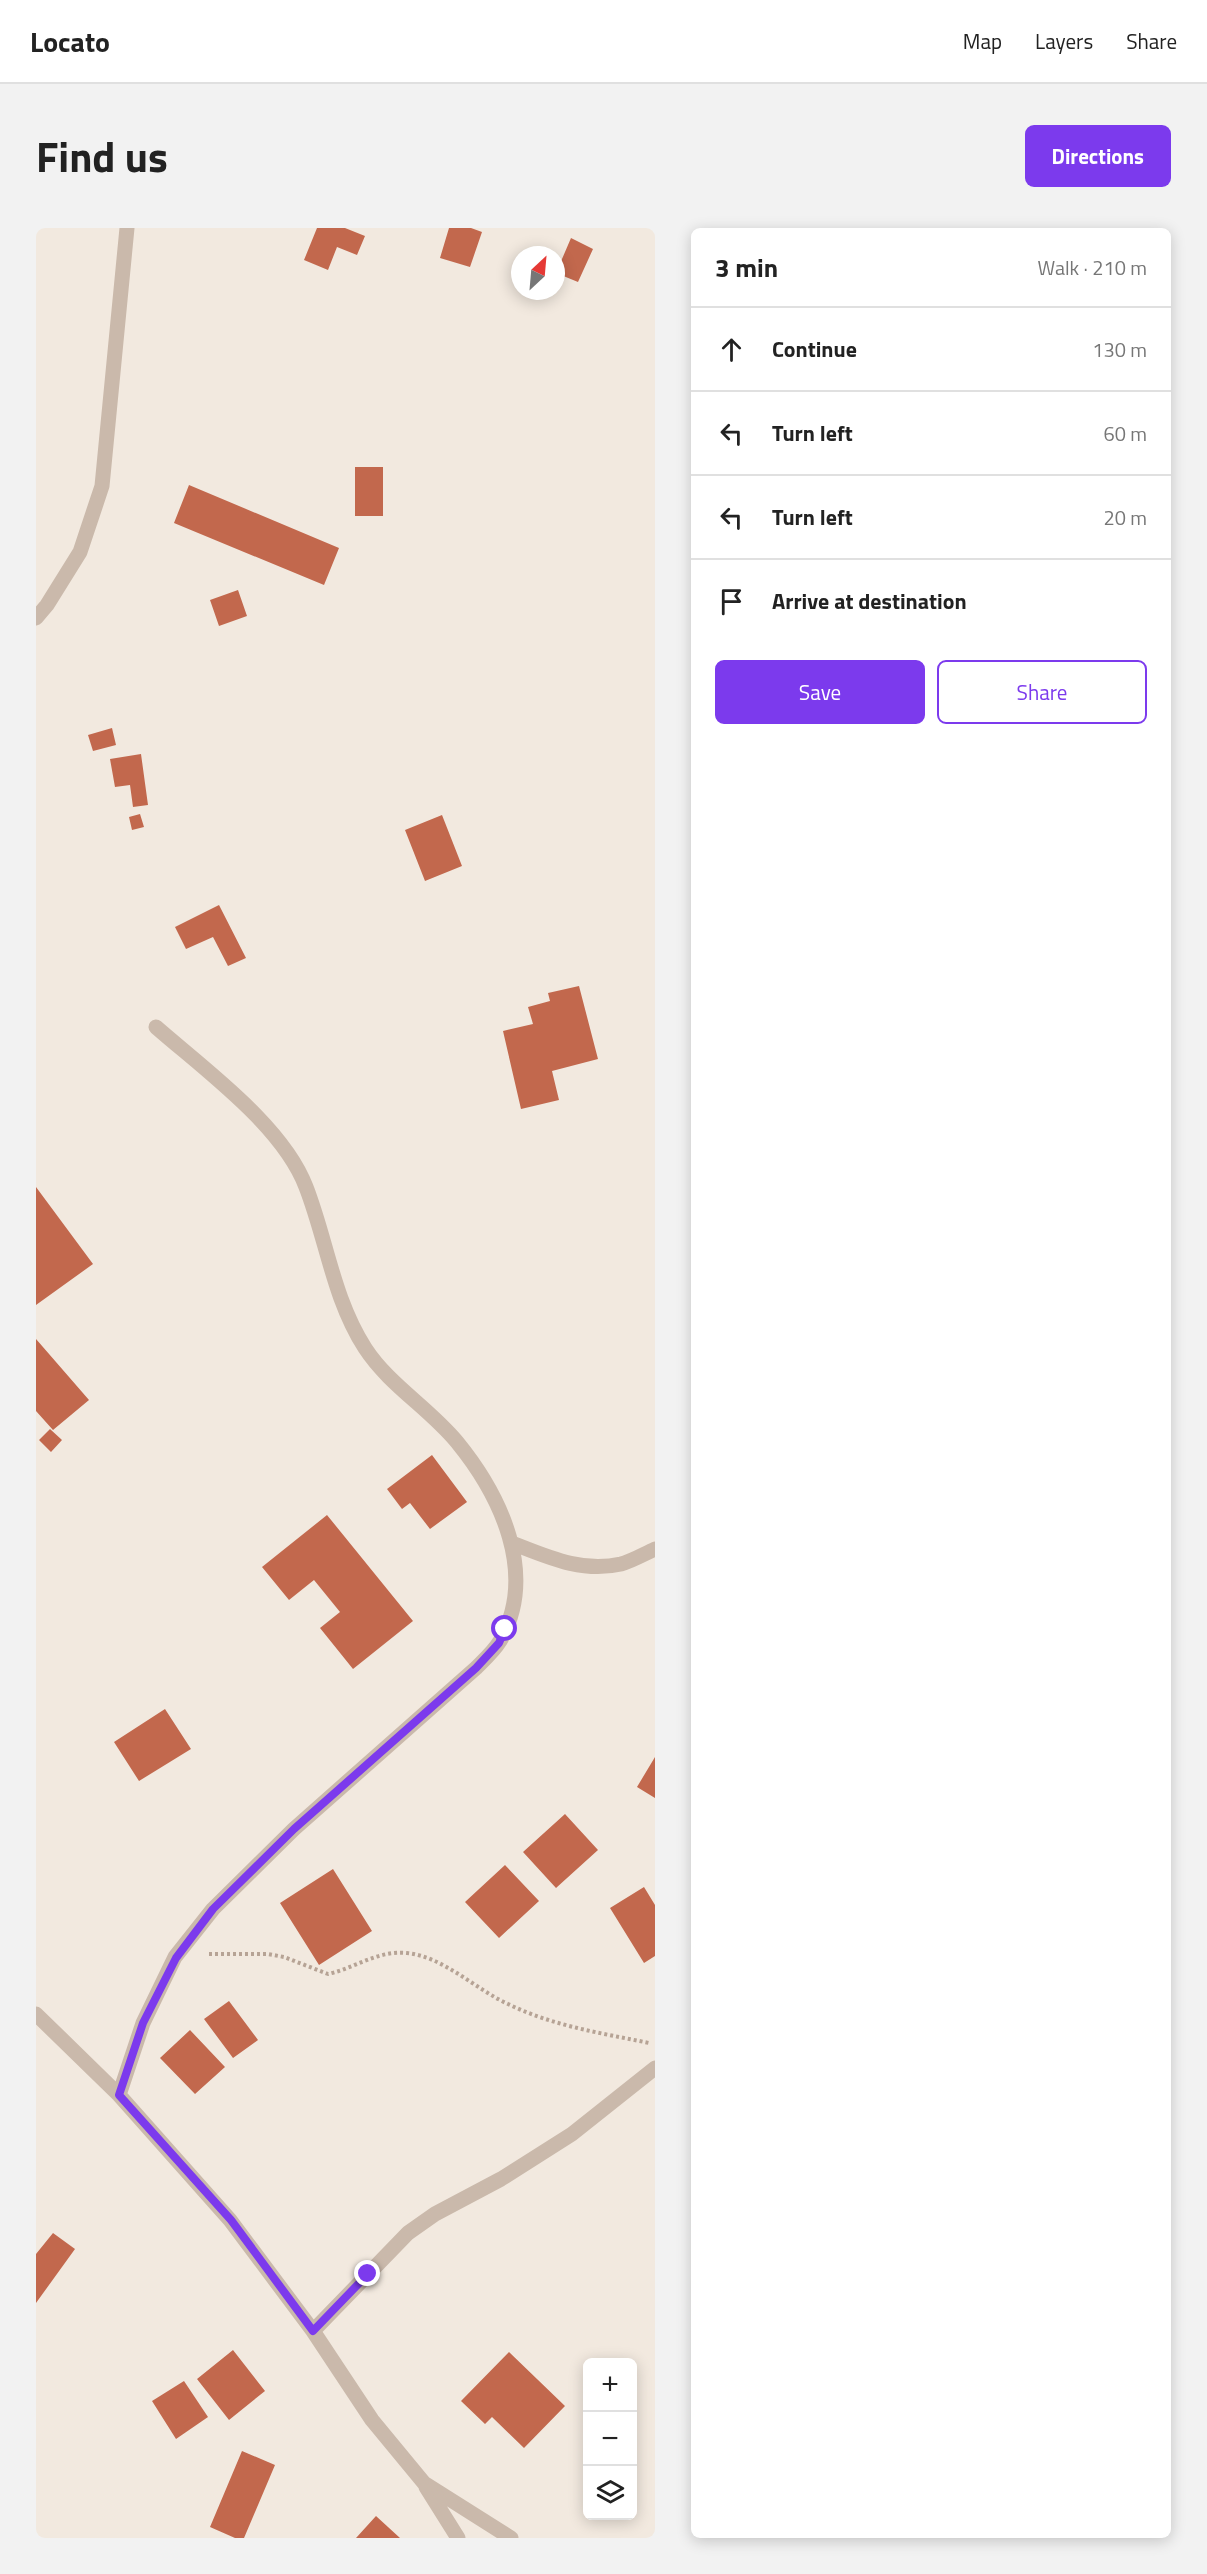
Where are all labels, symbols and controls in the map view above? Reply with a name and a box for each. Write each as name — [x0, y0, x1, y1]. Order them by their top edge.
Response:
text: Locato — [30, 20, 110, 63]
text: Map — [963, 25, 1002, 57]
text: Layers — [1035, 25, 1093, 57]
text: Share — [1126, 25, 1177, 57]
text: Find us — [36, 124, 168, 188]
button: Directions — [1025, 125, 1171, 187]
north arrow — [511, 246, 565, 300]
text: 3 min — [715, 248, 778, 287]
text: Walk · 210 m — [1038, 252, 1147, 283]
text: Continue — [772, 332, 857, 366]
icon: ahead — [715, 333, 748, 366]
text: 130 m — [1092, 334, 1147, 365]
text: Turn left — [772, 416, 853, 450]
icon: left — [715, 417, 748, 450]
text: 60 m — [1103, 418, 1147, 449]
text: Turn left — [772, 500, 853, 534]
icon: left — [715, 501, 748, 534]
text: 20 m — [1103, 502, 1147, 533]
text: Arrive at destination — [772, 584, 967, 618]
icon: arrive — [715, 585, 748, 618]
button: Save — [715, 660, 925, 724]
button: Share — [937, 660, 1147, 724]
route start — [491, 1615, 517, 1641]
route end — [354, 2260, 380, 2286]
map controls — [583, 2358, 637, 2520]
button: + — [583, 2358, 637, 2412]
button: − — [583, 2412, 637, 2466]
button: layers — [583, 2466, 637, 2520]

